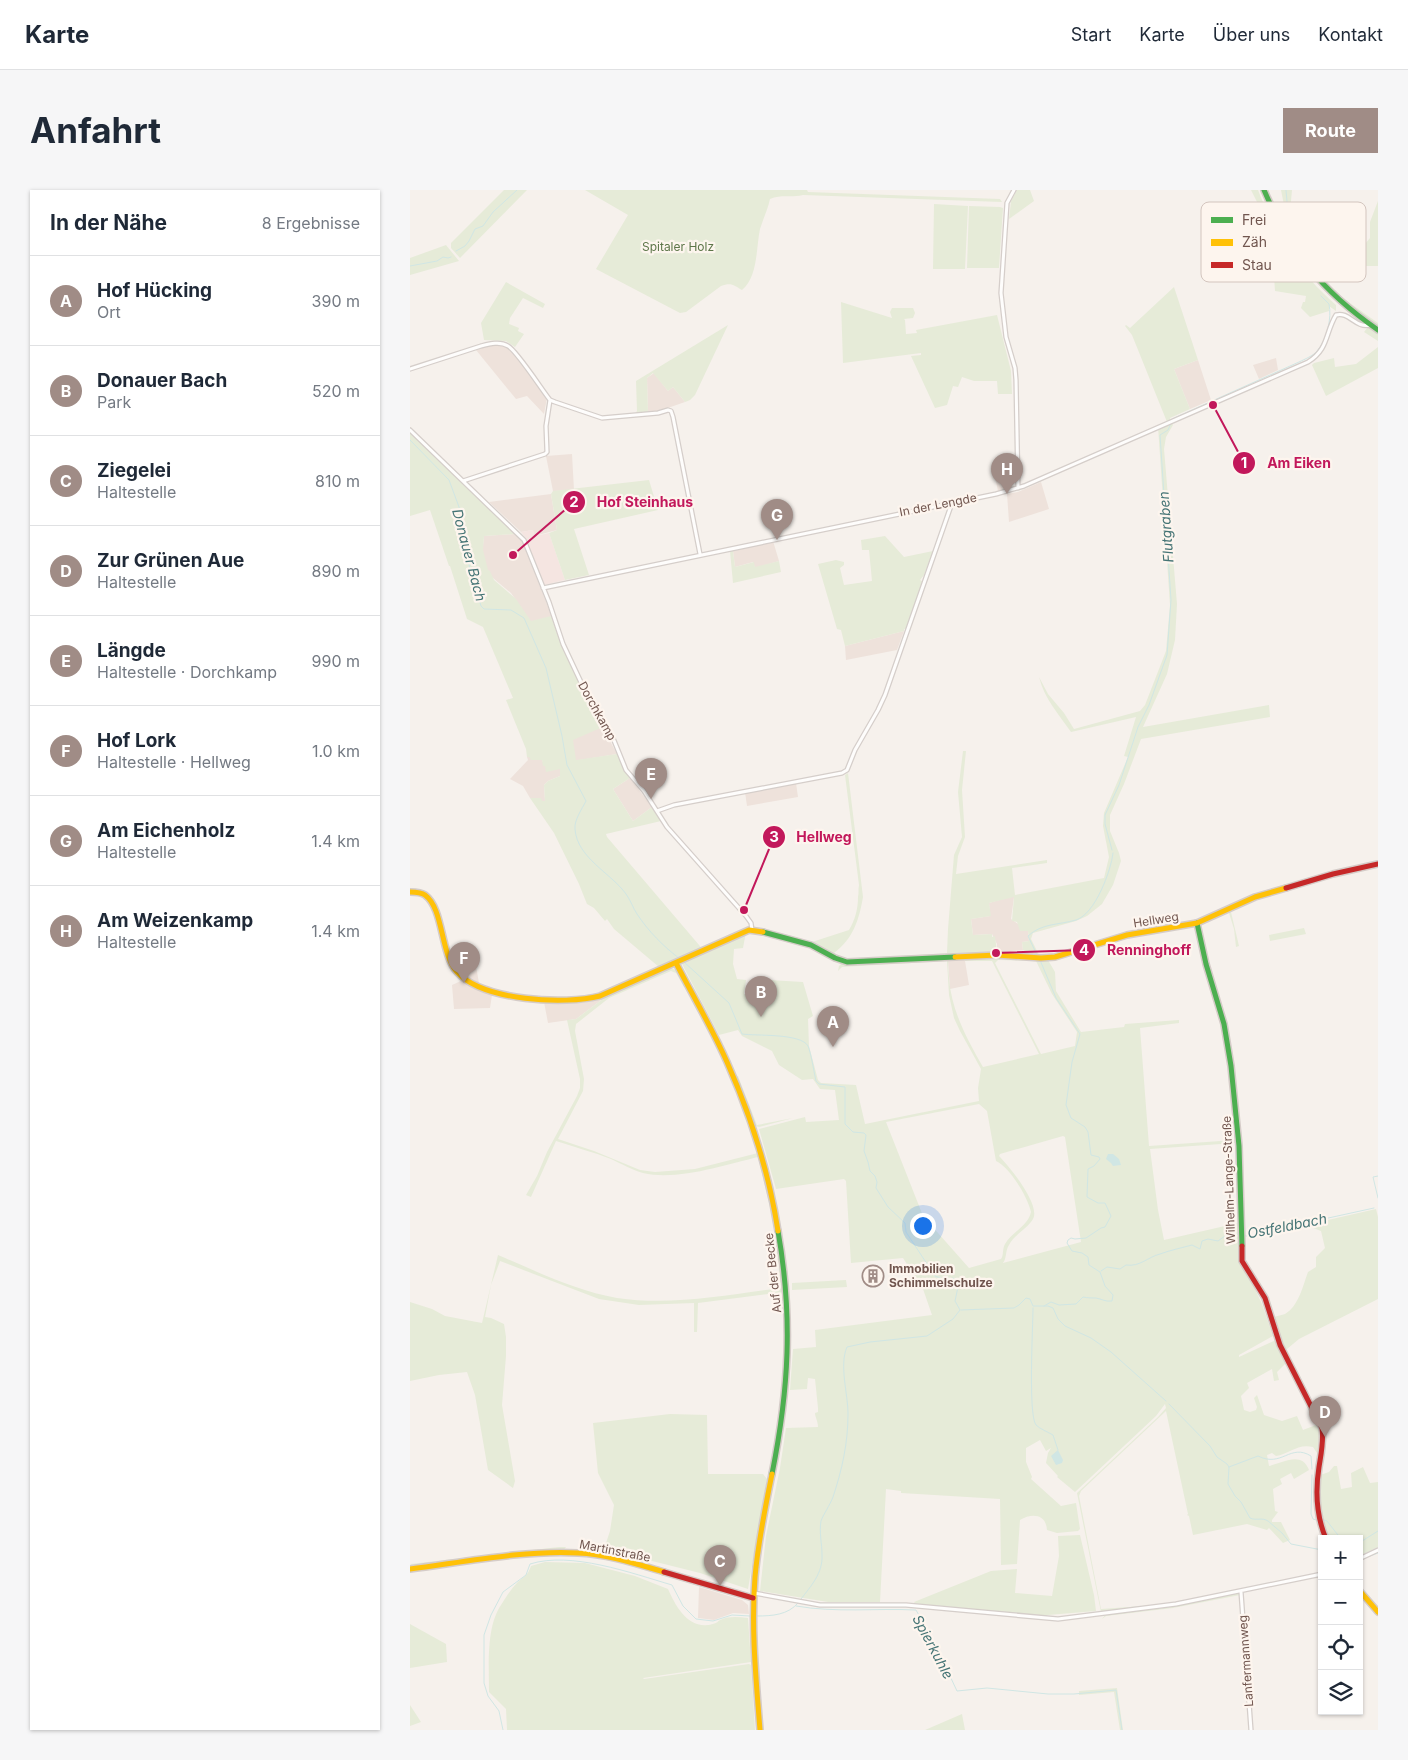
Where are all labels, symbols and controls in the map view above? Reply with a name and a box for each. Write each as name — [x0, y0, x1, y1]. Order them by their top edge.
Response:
text: Karte — [25, 20, 89, 49]
text: Start — [1071, 24, 1111, 45]
text: Karte — [1139, 24, 1185, 45]
text: Über uns — [1213, 24, 1290, 45]
text: Kontakt — [1318, 24, 1383, 45]
button: Route — [1283, 108, 1378, 153]
text: Anfahrt — [30, 109, 161, 151]
legend — [1201, 202, 1366, 282]
text: In der Nähe — [50, 210, 167, 235]
text: Frei — [1242, 211, 1266, 228]
text: 8 Ergebnisse — [262, 213, 360, 233]
text: Zäh — [1242, 233, 1267, 250]
park label: Spitaler Holz — [642, 239, 714, 254]
text: Stau — [1242, 256, 1272, 273]
text: Hof Hücking — [97, 279, 212, 302]
text: A — [60, 291, 72, 311]
text: 390 m — [312, 291, 360, 311]
text: Ort — [97, 302, 121, 322]
text: Donauer Bach — [97, 369, 227, 392]
text: B — [61, 381, 71, 401]
text: 520 m — [312, 381, 360, 401]
text: Park — [97, 392, 131, 412]
callout: Am Eiken — [1232, 448, 1340, 477]
pin: H — [991, 453, 1023, 494]
text: 1 — [1241, 453, 1247, 472]
text: Am Eiken — [1267, 454, 1331, 471]
text: Ziegelei — [97, 459, 171, 482]
text: C — [60, 471, 72, 491]
text: 810 m — [315, 471, 360, 491]
text: Haltestelle — [97, 482, 176, 502]
callout: Hof Steinhaus — [562, 487, 703, 516]
street label: In der Lengde — [898, 490, 978, 519]
water label: Flutgraben — [1155, 491, 1176, 563]
text: 2 — [569, 492, 579, 511]
text: Hof Steinhaus — [597, 493, 693, 510]
pin: G — [761, 499, 793, 540]
water label: Donauer Bach — [449, 507, 490, 603]
text: Zur Grünen Aue — [97, 549, 244, 572]
text: D — [60, 561, 72, 581]
text: 890 m — [312, 561, 360, 581]
text: Haltestelle — [97, 572, 176, 592]
text: Längde — [97, 639, 166, 662]
text: E — [61, 651, 71, 671]
text: 990 m — [312, 651, 360, 671]
text: Haltestelle · Dorchkamp — [97, 662, 277, 682]
street label: Dorchkamp — [575, 679, 620, 743]
text: Hof Lork — [97, 729, 176, 752]
text: F — [61, 741, 71, 761]
text: 1.0 km — [312, 741, 360, 761]
text: Haltestelle · Hellweg — [97, 752, 251, 772]
pin: E — [635, 758, 667, 799]
text: Am Eichenholz — [97, 819, 235, 842]
callout: Hellweg — [762, 822, 862, 851]
text: 3 — [769, 827, 779, 846]
text: Hellweg — [796, 828, 852, 845]
text: G — [60, 831, 72, 851]
text: 1.4 km — [311, 831, 360, 851]
text: Haltestelle — [97, 842, 176, 862]
text: Am Weizenkamp — [97, 909, 253, 932]
street label: Hellweg — [1132, 909, 1180, 930]
text: H — [60, 921, 72, 941]
text: 1.4 km — [311, 921, 360, 941]
text: Haltestelle — [97, 932, 176, 952]
callout: Renninghoff — [1072, 936, 1201, 965]
text: 4 — [1079, 940, 1089, 959]
text: Renninghoff — [1107, 941, 1191, 958]
pin: F — [448, 942, 480, 983]
pin: B — [745, 976, 777, 1017]
pin: A — [817, 1006, 849, 1047]
street label: Wilhelm-Lange-Straße — [1219, 1116, 1238, 1244]
water label: Ostfeldbach — [1246, 1209, 1328, 1242]
your location — [910, 1213, 936, 1239]
street label: Auf der Becke — [761, 1232, 784, 1314]
place label: Immobilien Schimmelschulze — [889, 1261, 993, 1290]
building icon: Immobilien Schimmelschulze — [861, 1264, 885, 1288]
pin: D — [1309, 1396, 1341, 1437]
map controls — [1318, 1535, 1363, 1715]
button: + — [1318, 1535, 1363, 1580]
street label: Martinstraße — [578, 1536, 652, 1565]
pin: C — [704, 1545, 736, 1586]
button: − — [1318, 1580, 1363, 1625]
water label: Spierkuhle — [909, 1612, 957, 1682]
street label: Lanfermannweg — [1235, 1615, 1256, 1707]
button: locate — [1318, 1625, 1363, 1670]
button: layers — [1318, 1670, 1363, 1715]

